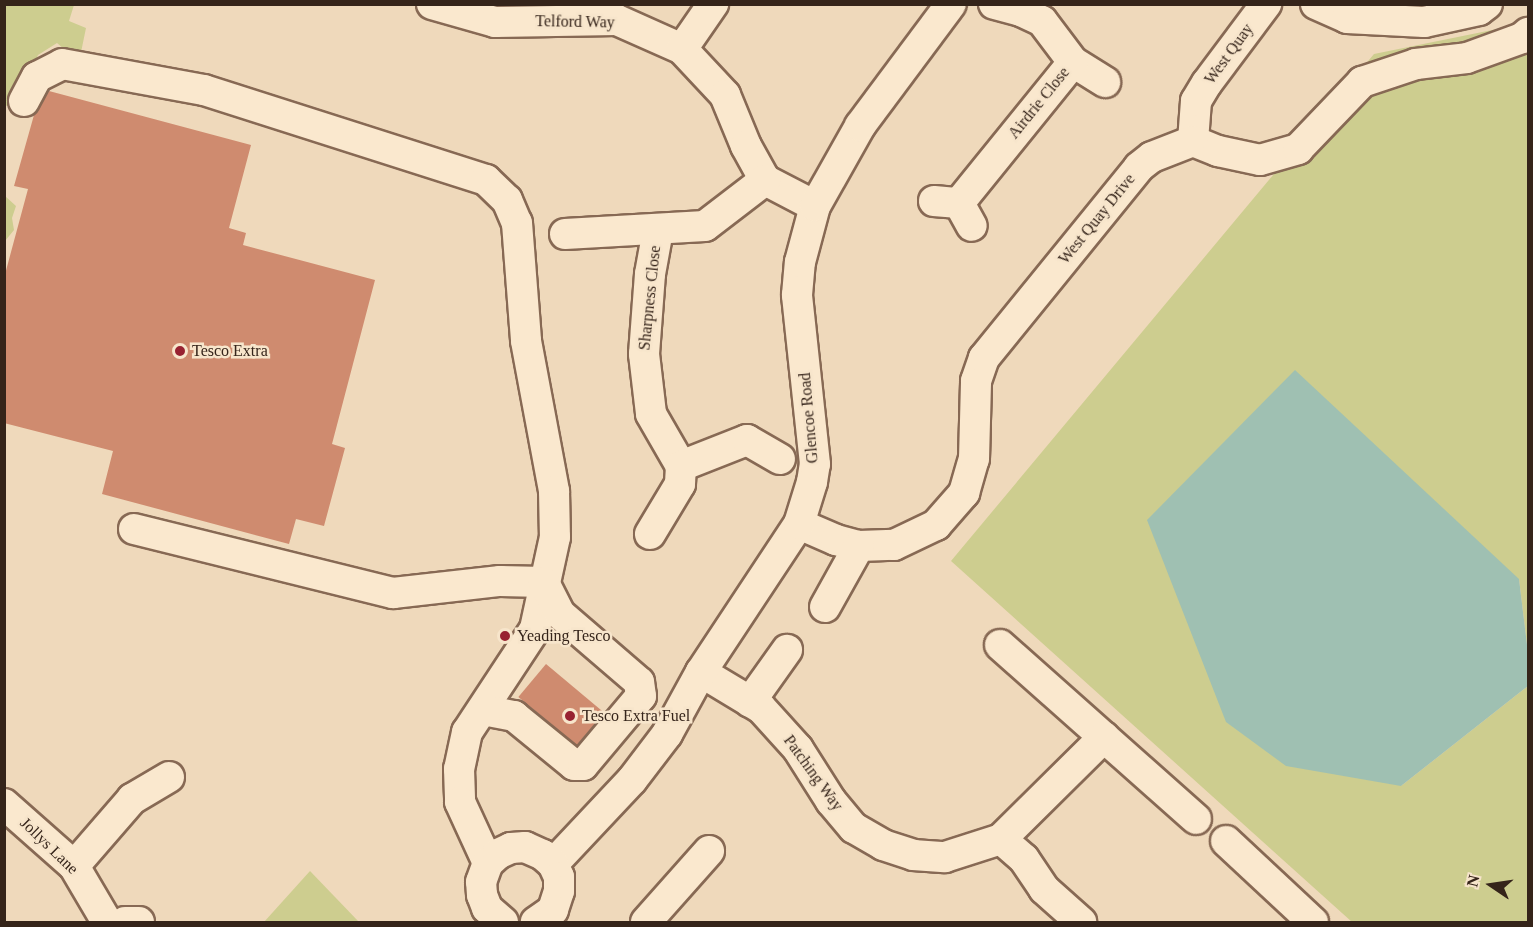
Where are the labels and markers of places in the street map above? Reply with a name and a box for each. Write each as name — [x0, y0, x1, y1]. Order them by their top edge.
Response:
place label: Tesco Extra — [192, 341, 268, 361]
marker: Tesco Extra — [173, 344, 187, 358]
place label: Yeading Tesco — [517, 626, 611, 646]
marker: Yeading Tesco — [498, 629, 512, 643]
place label: Tesco Extra Fuel — [582, 706, 690, 726]
marker: Tesco Extra Fuel — [563, 709, 577, 723]

